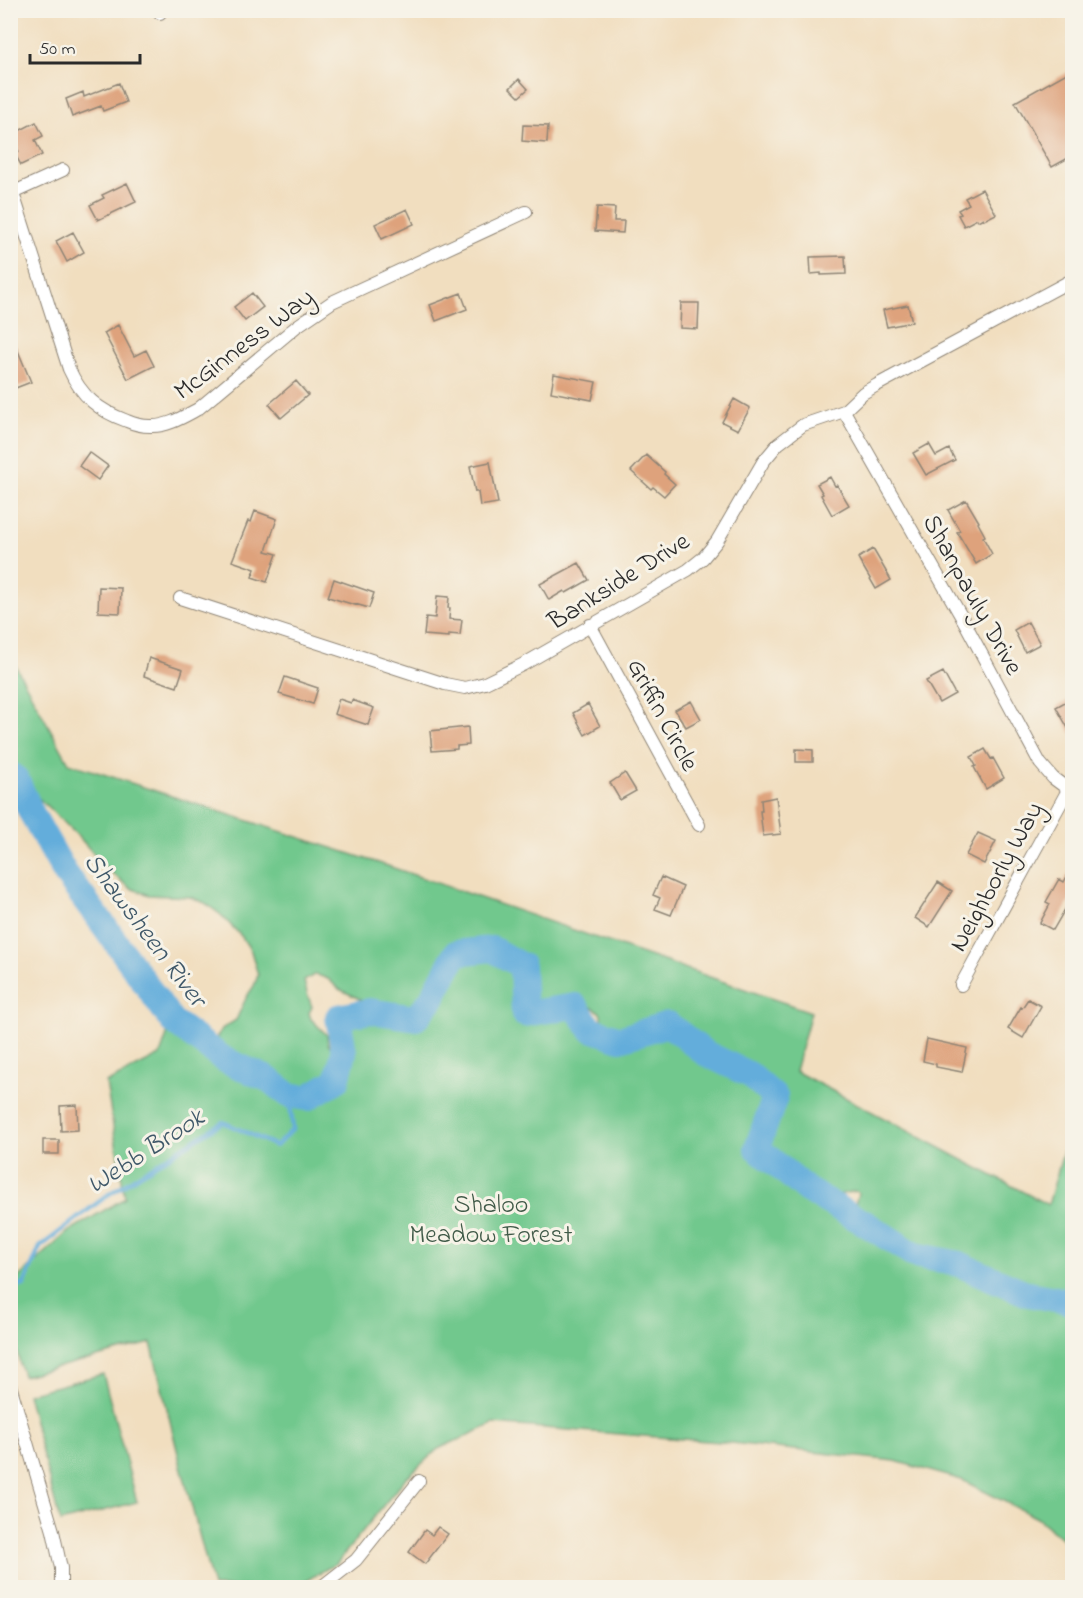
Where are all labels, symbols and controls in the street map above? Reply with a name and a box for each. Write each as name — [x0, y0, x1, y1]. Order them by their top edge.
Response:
scale bar — [30, 27, 140, 65]
text: 50 m — [39, 37, 76, 63]
street label: McGinness Way — [167, 280, 323, 411]
street label: Shanpauly Drive — [911, 508, 1031, 683]
street label: Bankside Drive — [541, 524, 698, 642]
street label: Griffin Circle — [616, 652, 707, 779]
street label: Neighborly Way — [941, 796, 1055, 959]
water label: Shawsheen River — [73, 845, 217, 1019]
water label: Webb Brook — [80, 1099, 214, 1205]
park label: Shaloo Meadow Forest — [410, 1187, 573, 1255]

